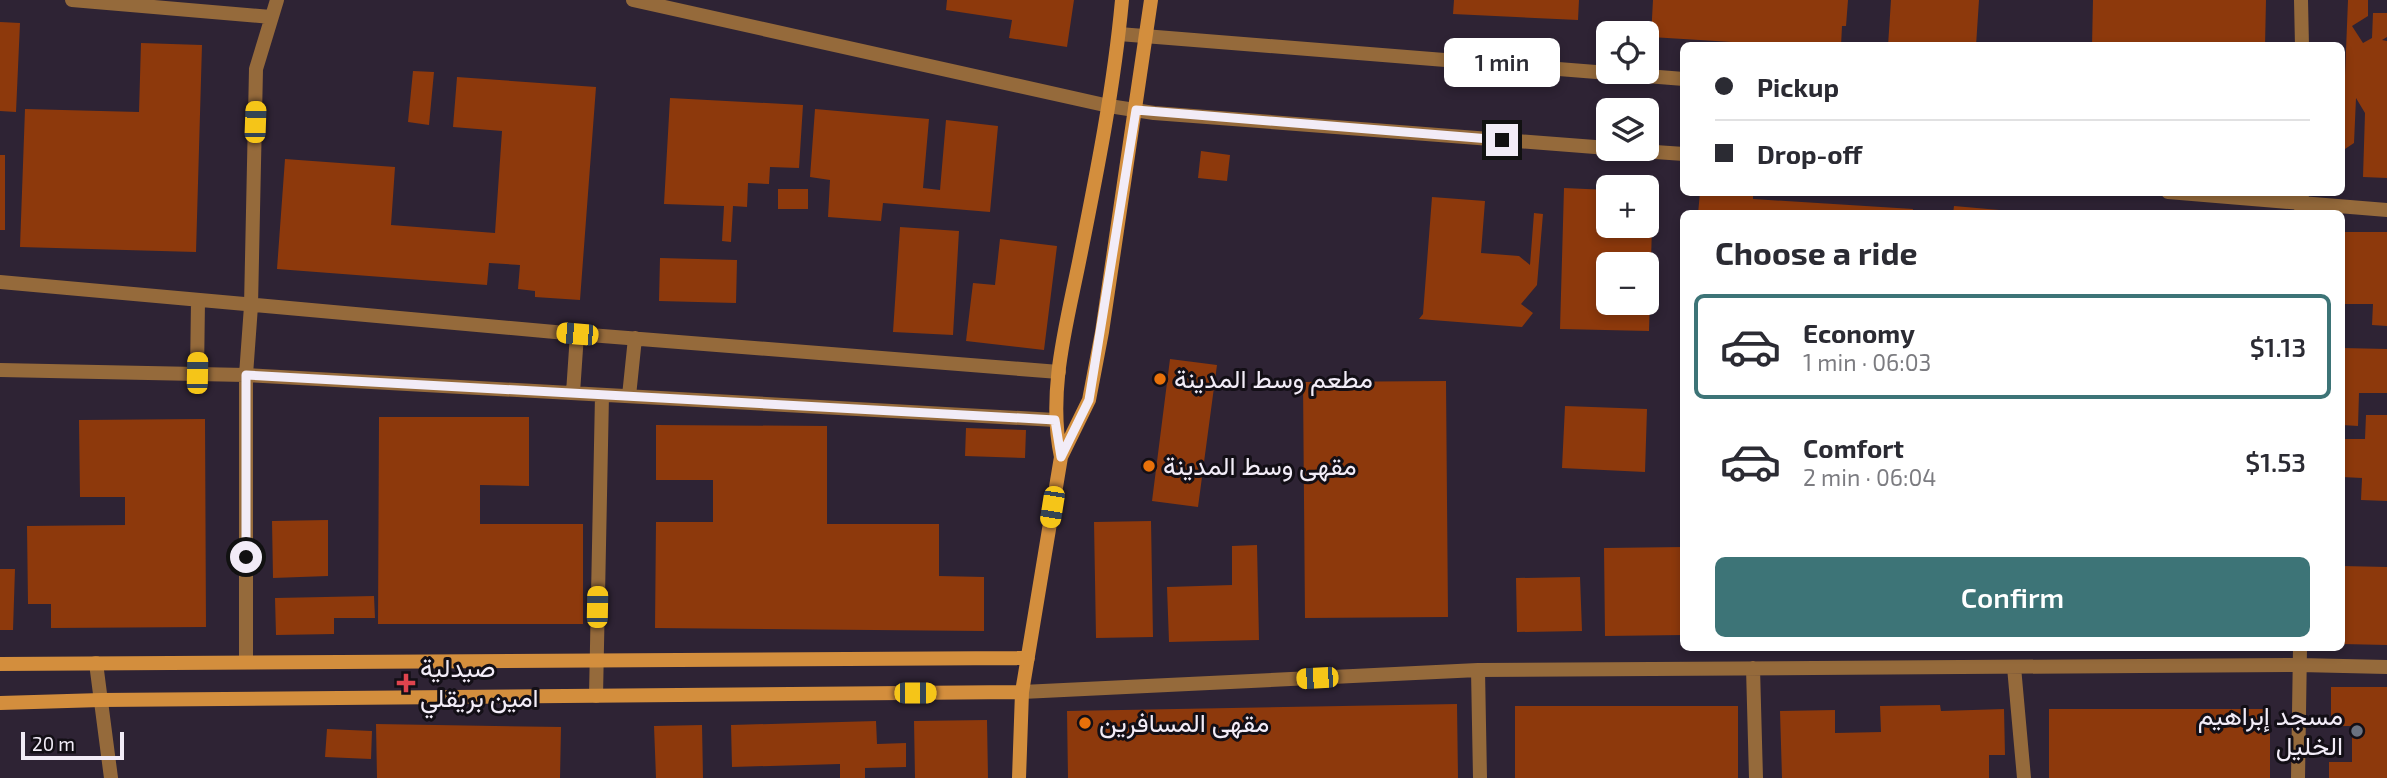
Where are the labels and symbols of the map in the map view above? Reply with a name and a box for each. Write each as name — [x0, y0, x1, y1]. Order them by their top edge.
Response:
callout: 1 min — [1444, 38, 1560, 88]
car — [244, 101, 267, 143]
route end — [1486, 124, 1518, 156]
car — [556, 322, 599, 346]
car — [187, 352, 208, 394]
place label: مطعم وسط المدينة — [1174, 362, 1373, 396]
marker: مطعم وسط المدينة — [1152, 371, 1168, 387]
place label: مقهى وسط المدينة — [1163, 449, 1357, 482]
marker: مقهى وسط المدينة — [1141, 458, 1157, 474]
car — [1039, 485, 1066, 529]
route start — [230, 541, 262, 573]
car — [587, 586, 608, 628]
place label: صيدلية امين بريقلي — [420, 651, 539, 719]
car — [1296, 666, 1339, 690]
marker: صيدلية امين بريقلي — [398, 675, 414, 691]
car — [895, 683, 937, 704]
place label: مسجد إبراهيم الخليل — [2198, 699, 2343, 762]
place label: مقهى المسافرين — [1099, 706, 1269, 739]
marker: مقهى المسافرين — [1077, 715, 1093, 731]
marker: مسجد إبراهيم الخليل — [2349, 723, 2365, 739]
scale bar — [21, 729, 124, 761]

